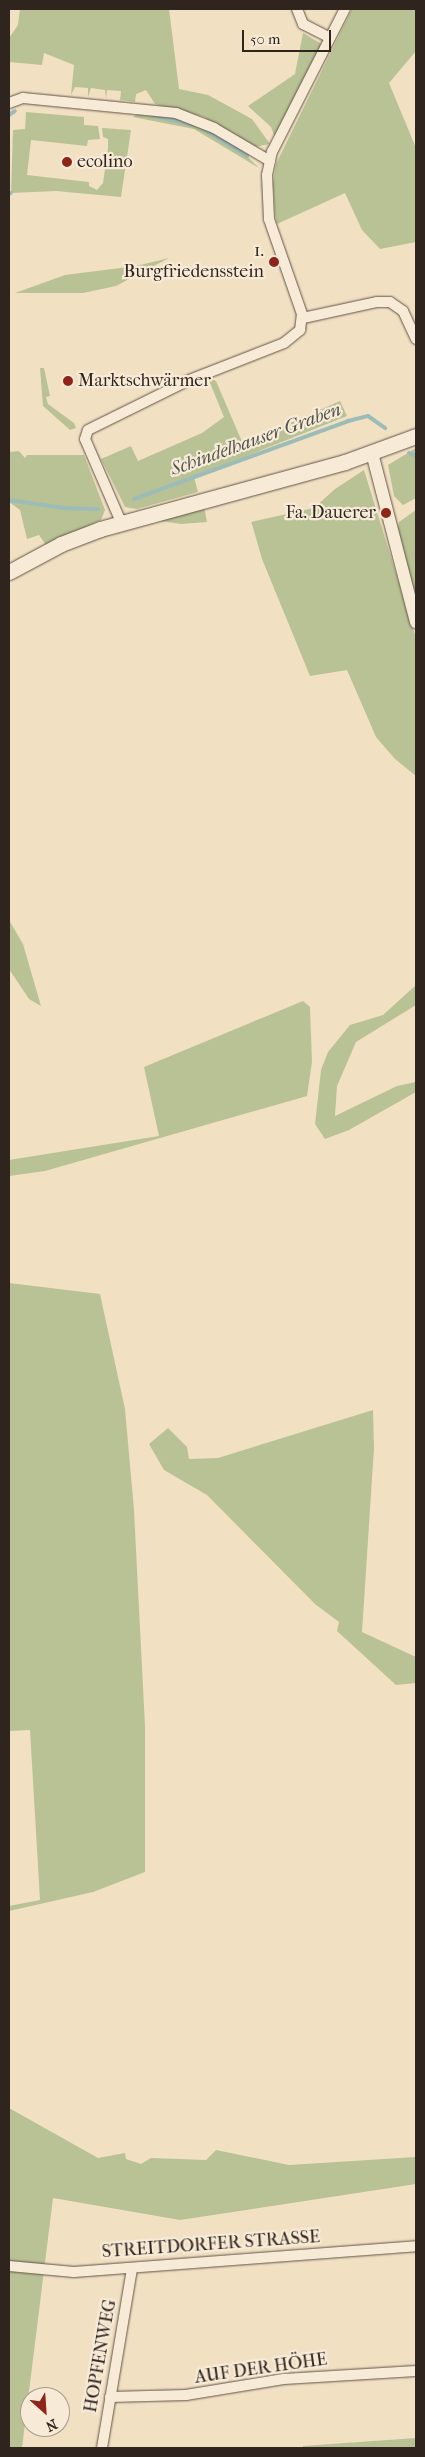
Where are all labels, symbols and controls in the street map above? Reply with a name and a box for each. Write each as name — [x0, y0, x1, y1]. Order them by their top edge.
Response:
scale bar — [245, 20, 334, 52]
text: 50 m — [250, 30, 280, 48]
place label: ecolino — [77, 151, 133, 173]
marker: ecolino — [61, 156, 73, 168]
place label: 1. Burgfriedensstein — [124, 241, 264, 284]
marker: 1. Burgfriedensstein — [268, 256, 280, 268]
place label: Marktschwärmer — [78, 370, 211, 392]
marker: Marktschwärmer — [62, 375, 74, 387]
water label: Schindelhauser Graben — [168, 399, 344, 481]
place label: Fa. Dauerer — [285, 502, 376, 524]
marker: Fa. Dauerer — [380, 507, 392, 519]
street label: STREITDORFER STRASSE — [101, 2227, 321, 2263]
street label: HOPFENWEG — [80, 2298, 122, 2414]
street label: AUF DER HÖHE — [193, 2349, 329, 2389]
north arrow — [20, 2387, 70, 2437]
text: N — [43, 2415, 60, 2435]

